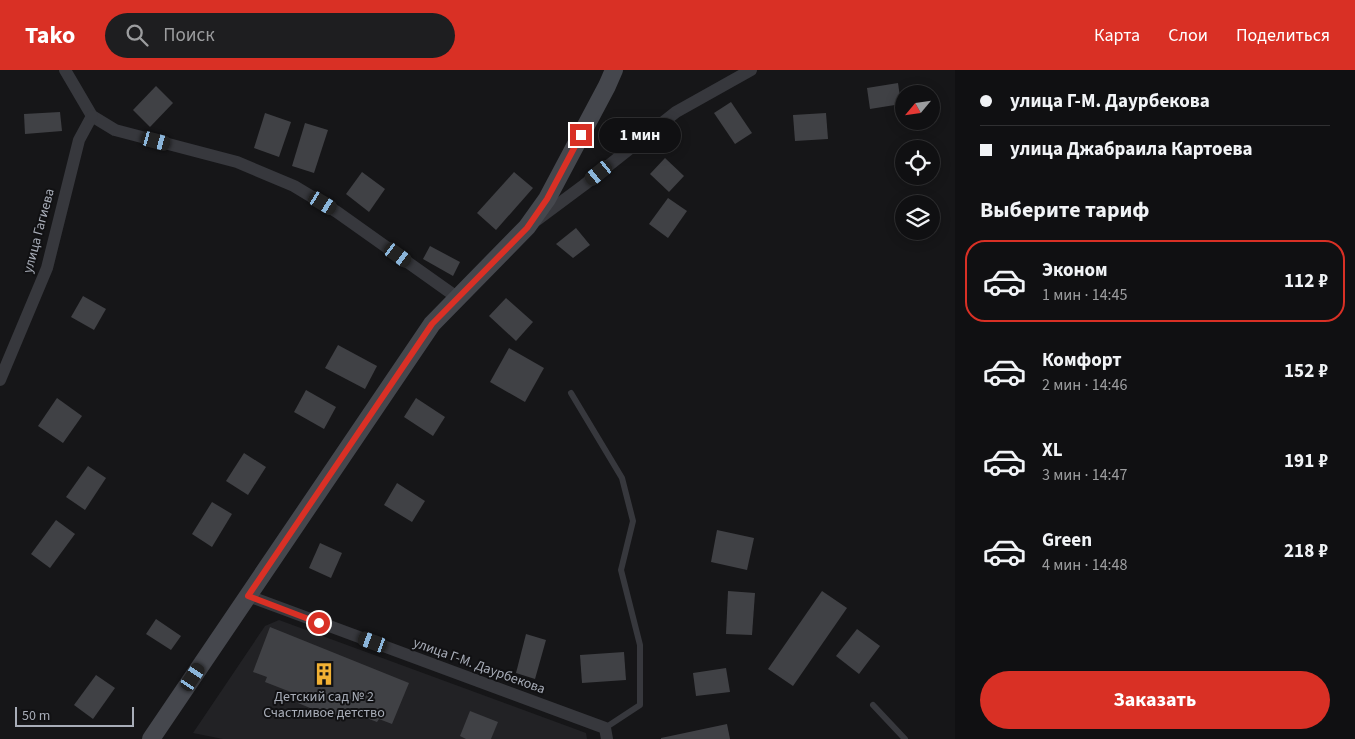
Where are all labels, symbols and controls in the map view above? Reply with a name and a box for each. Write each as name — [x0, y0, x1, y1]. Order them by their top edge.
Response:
search box — [105, 13, 455, 58]
text: Tako — [25, 18, 75, 53]
icon: search — [123, 21, 151, 49]
text: Поиск — [163, 22, 215, 49]
text: Карта — [1094, 23, 1140, 48]
text: Слои — [1168, 23, 1208, 48]
text: Поделиться — [1236, 23, 1330, 48]
north arrow — [895, 85, 940, 130]
map controls — [895, 85, 940, 240]
text: улица Г-М. Даурбекова — [1010, 88, 1210, 115]
callout: 1 мин — [598, 118, 681, 152]
route end — [570, 124, 592, 146]
text: 1 мин — [620, 124, 660, 146]
car — [139, 130, 172, 152]
text: улица Джабраила Картоева — [1010, 136, 1253, 163]
button: locate — [895, 140, 940, 185]
car — [582, 158, 615, 188]
street label: улица Гагиева — [18, 186, 60, 276]
car — [306, 189, 339, 217]
text: Выберите тариф — [980, 194, 1150, 226]
button: layers — [895, 195, 940, 240]
car — [381, 240, 414, 270]
text: Эконом — [1042, 257, 1108, 284]
icon: car — [982, 259, 1027, 304]
text: 112 ₽ — [1284, 268, 1328, 295]
text: 1 мин · 14:45 — [1042, 284, 1128, 306]
text: Комфорт — [1042, 347, 1122, 374]
icon: car — [982, 349, 1027, 394]
text: 152 ₽ — [1284, 358, 1328, 385]
text: 2 мин · 14:46 — [1042, 374, 1128, 396]
text: XL — [1042, 437, 1063, 464]
icon: car — [982, 439, 1027, 484]
text: 191 ₽ — [1284, 448, 1328, 475]
text: 3 мин · 14:47 — [1042, 464, 1128, 486]
text: Green — [1042, 527, 1092, 554]
icon: car — [982, 529, 1027, 574]
text: 218 ₽ — [1284, 538, 1328, 565]
text: 4 мин · 14:48 — [1042, 554, 1128, 576]
route start — [308, 612, 330, 634]
car — [356, 630, 389, 654]
street label: улица Г-М. Даурбекова — [410, 633, 548, 699]
car — [178, 660, 207, 694]
building icon: Детский сад № 2 Счастливое детство — [311, 661, 337, 687]
button: Заказать — [980, 671, 1330, 729]
place label: Детский сад № 2 Счастливое детство — [263, 687, 385, 723]
scale bar — [15, 704, 134, 727]
text: 50 m — [22, 706, 50, 726]

